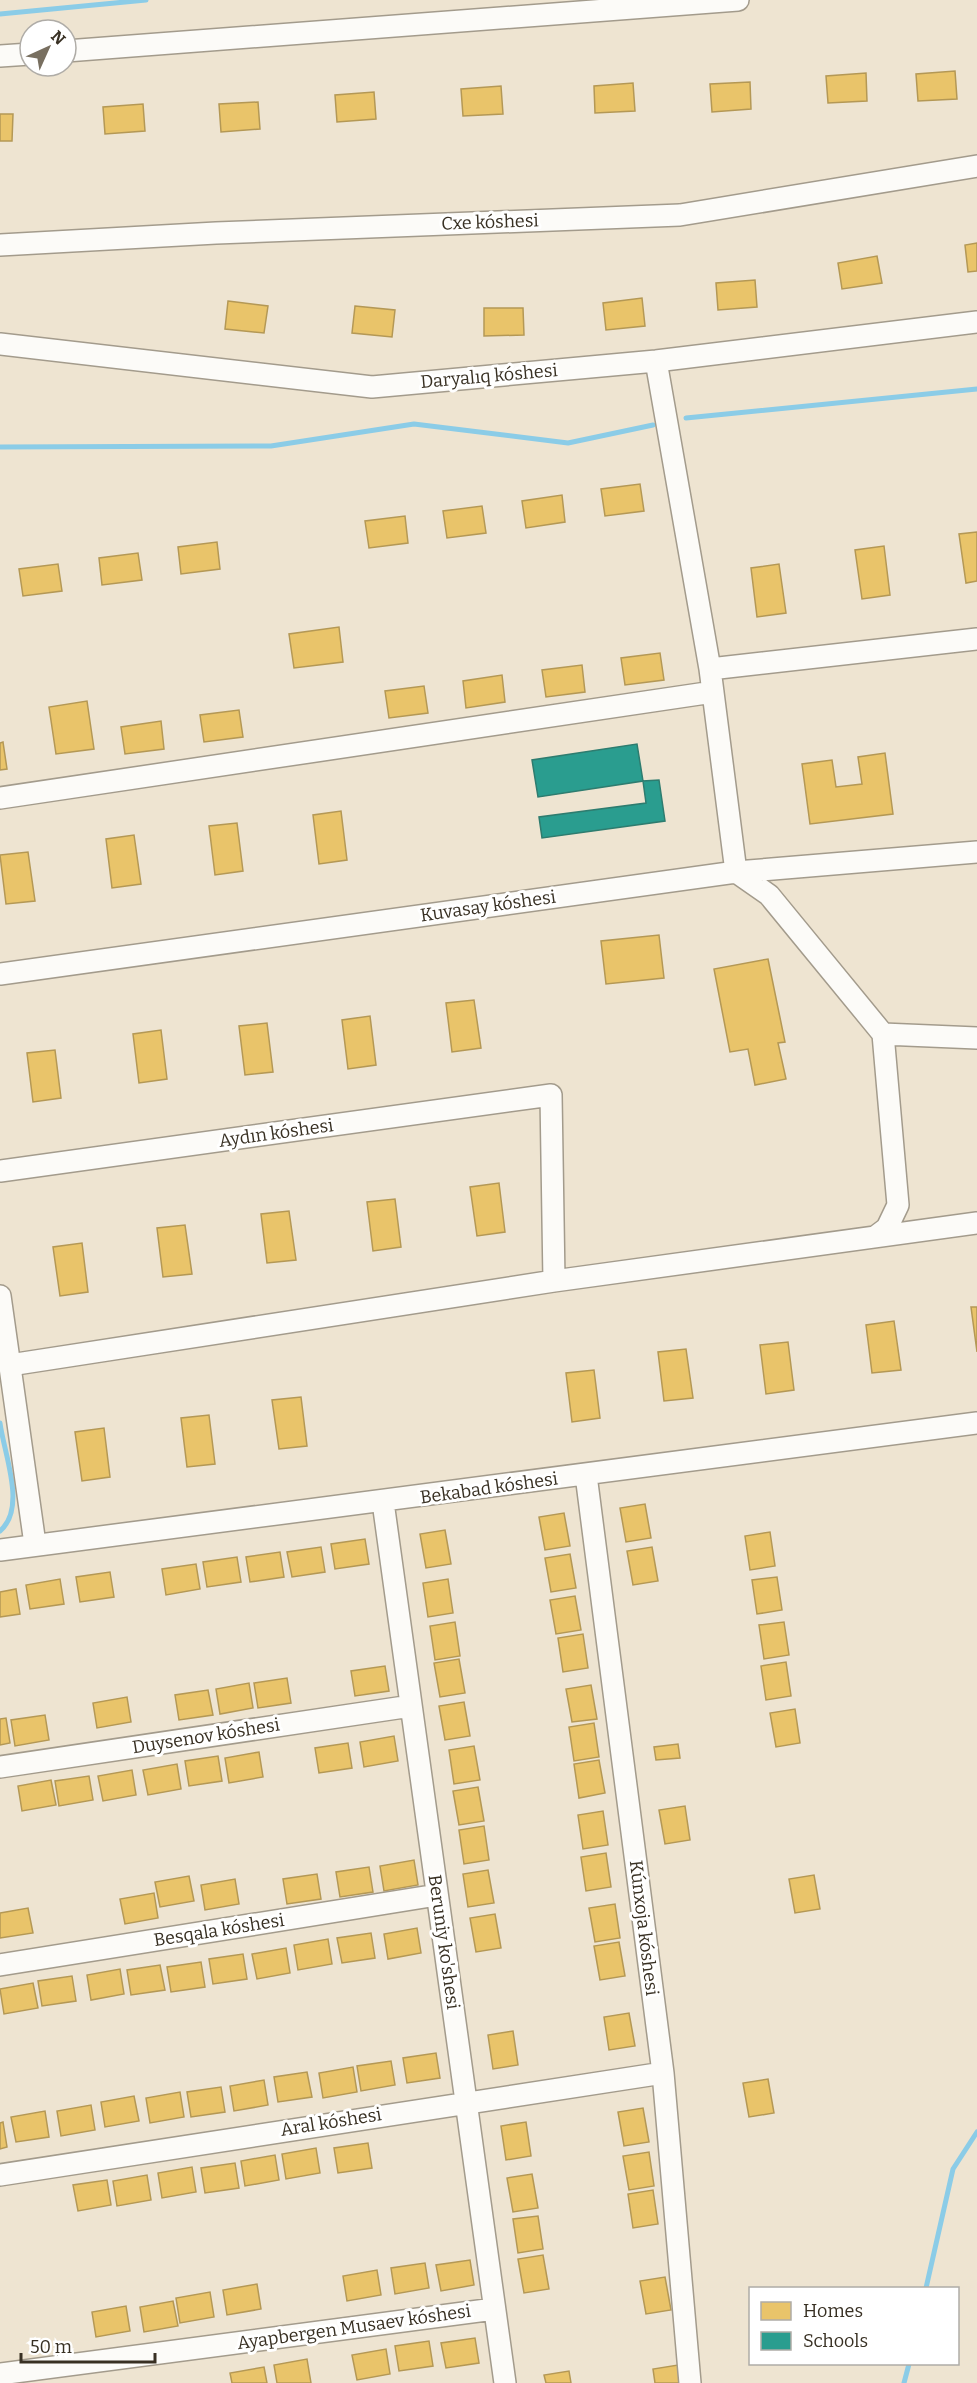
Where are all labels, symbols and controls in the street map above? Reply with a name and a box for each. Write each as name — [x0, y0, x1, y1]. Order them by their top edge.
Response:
north arrow — [18, 18, 78, 78]
text: N — [47, 27, 69, 49]
street label: Cxe kóshesi — [441, 209, 539, 235]
street label: Daryalıq kóshesi — [419, 359, 559, 393]
street label: Kuvasay kóshesi — [419, 886, 557, 926]
street label: Aydın kóshesi — [217, 1114, 335, 1152]
street label: Bekabad kóshesi — [419, 1467, 559, 1509]
street label: Duysenov kóshesi — [131, 1713, 281, 1759]
street label: Kúnxoja kóshesi — [625, 1859, 663, 1997]
street label: Beruniy ko'shesi — [424, 1873, 464, 2011]
street label: Besqala kóshesi — [152, 1909, 286, 1951]
street label: Aral kóshesi — [279, 2103, 383, 2141]
legend — [749, 2287, 959, 2365]
street label: Ayapbergen Musaev kóshesi — [236, 2300, 472, 2354]
text: Homes — [803, 2300, 863, 2322]
scale bar — [21, 2326, 154, 2364]
text: Schools — [803, 2330, 868, 2352]
text: 50 m — [30, 2336, 72, 2358]

